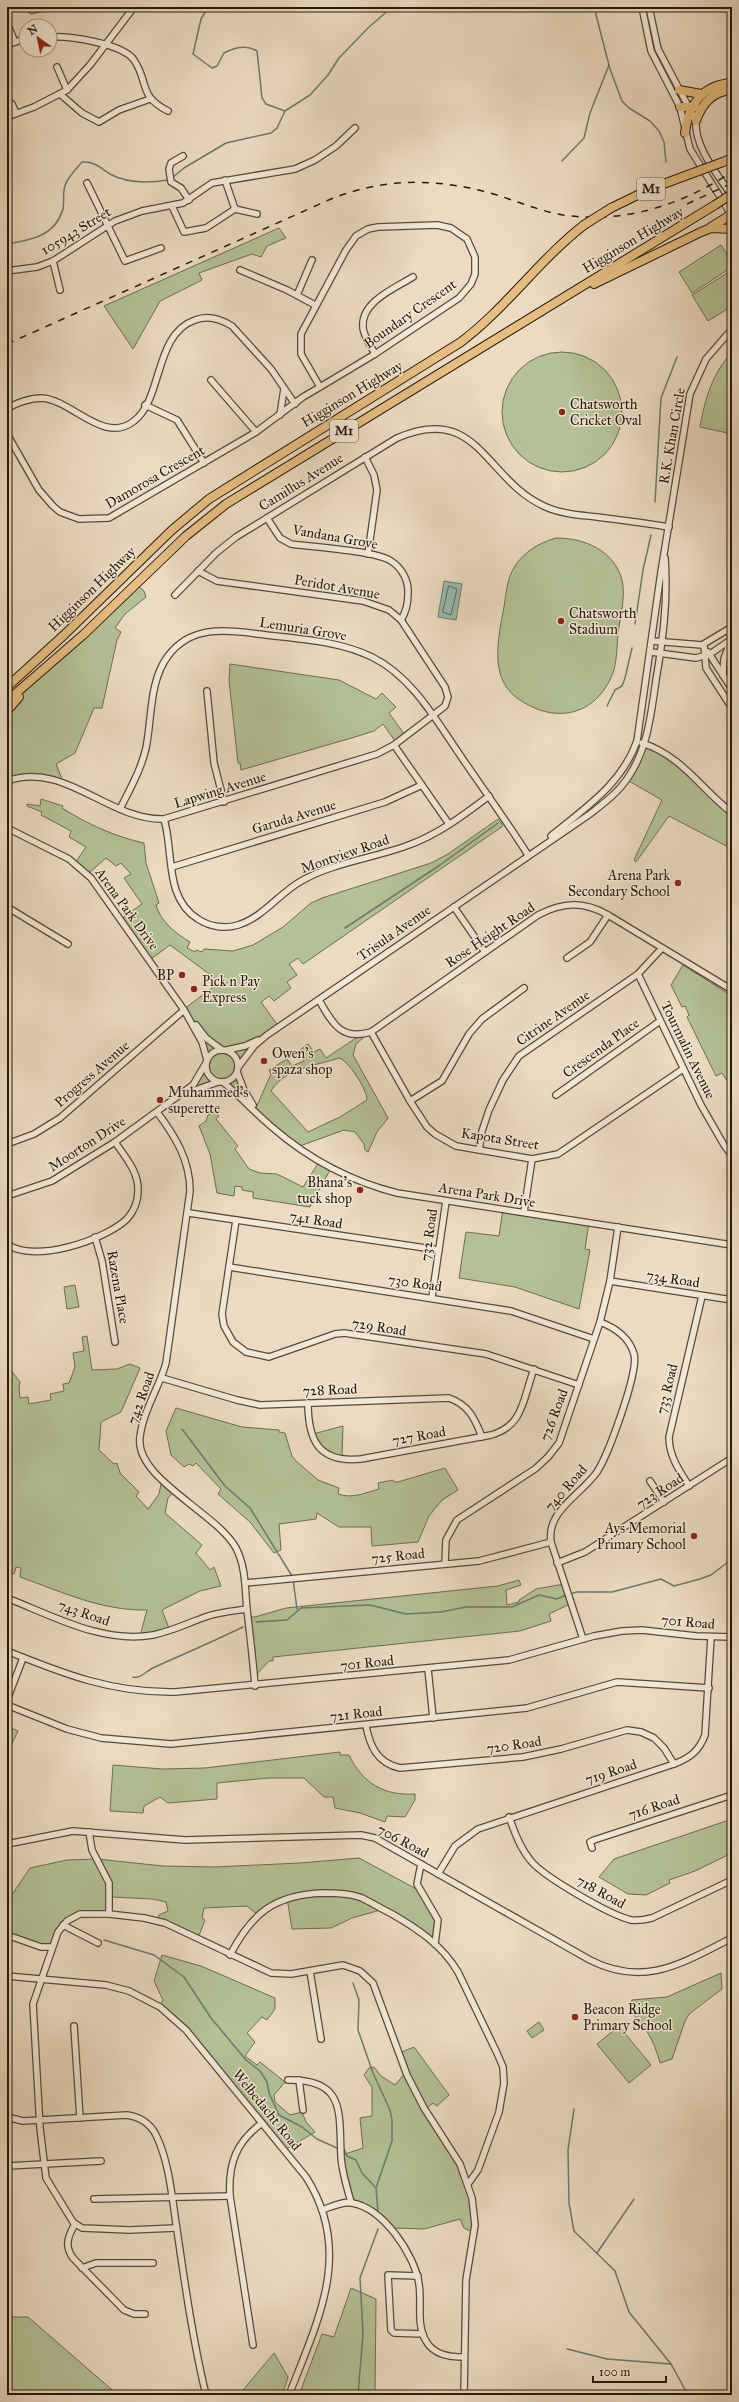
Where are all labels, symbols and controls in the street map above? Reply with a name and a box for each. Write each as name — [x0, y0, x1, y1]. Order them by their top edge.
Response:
north arrow — [18, 18, 58, 58]
text: N — [25, 22, 41, 38]
road number: M1 — [637, 178, 665, 200]
street label: 105943 Street — [38, 203, 114, 259]
street label: Higginson Highway — [579, 203, 687, 277]
street label: Boundary Crescent — [360, 276, 460, 352]
street label: Higginson Highway — [298, 357, 406, 431]
street label: R.K. Khan Circle — [655, 386, 689, 486]
place label: Chatsworth Cricket Oval — [570, 396, 642, 429]
marker: Chatsworth Cricket Oval — [557, 407, 567, 417]
road number: M1 — [330, 420, 358, 442]
street label: Damorosa Crescent — [102, 442, 208, 512]
street label: Camillus Avenue — [256, 449, 346, 515]
street label: Vandana Grove — [290, 521, 379, 553]
street label: Higginson Highway — [45, 543, 140, 635]
street label: Peridot Avenue — [293, 571, 381, 603]
place label: Chatsworth Stadium — [569, 605, 637, 638]
street label: Lemuria Grove — [258, 614, 348, 644]
marker: Chatsworth Stadium — [556, 616, 566, 626]
street label: Lapwing Avenue — [172, 768, 268, 812]
street label: Garuda Avenue — [250, 796, 338, 838]
street label: Montview Road — [299, 831, 391, 877]
street label: Arena Park Drive — [91, 864, 163, 954]
place label: Arena Park Secondary School — [568, 867, 670, 900]
marker: Arena Park Secondary School — [673, 878, 683, 888]
street label: Rose Height Road — [442, 899, 538, 971]
street label: Trisula Avenue — [354, 901, 434, 965]
place label: BP — [157, 967, 174, 984]
marker: BP — [177, 970, 187, 980]
place label: Pick n Pay Express — [202, 973, 260, 1006]
marker: Pick n Pay Express — [189, 984, 199, 994]
street label: Citrine Avenue — [513, 986, 593, 1050]
street label: Tourmalin Avenue — [657, 999, 719, 1102]
street label: Crescenda Place — [559, 1014, 643, 1081]
street label: Progress Avenue — [51, 1037, 133, 1111]
place label: Owen's spaza shop — [272, 1045, 332, 1078]
marker: Owen's spaza shop — [259, 1056, 269, 1066]
place label: Muhammed's superette — [168, 1084, 248, 1117]
marker: Muhammed's superette — [155, 1095, 165, 1105]
street label: Moorton Drive — [45, 1113, 129, 1175]
street label: Kapota Street — [460, 1124, 540, 1154]
place label: Bhana's tuck shop — [297, 1174, 352, 1207]
street label: Arena Park Drive — [436, 1179, 537, 1211]
marker: Bhana's tuck shop — [355, 1185, 365, 1195]
street label: 741 Road — [288, 1207, 344, 1233]
street label: 732 Road — [417, 1208, 441, 1262]
street label: Razena Place — [103, 1249, 133, 1325]
street label: 734 Road — [645, 1266, 701, 1292]
street label: 730 Road — [387, 1271, 443, 1295]
street label: 729 Road — [351, 1314, 407, 1340]
street label: 733 Road — [653, 1362, 681, 1416]
street label: 742 Road — [124, 1369, 158, 1427]
street label: 728 Road — [302, 1381, 358, 1399]
street label: 726 Road — [536, 1387, 572, 1443]
street label: 727 Road — [391, 1423, 447, 1449]
street label: 740 Road — [541, 1461, 591, 1515]
street label: 723 Road — [633, 1469, 687, 1513]
place label: Ays Memorial Primary School — [597, 1520, 686, 1553]
marker: Ays Memorial Primary School — [689, 1531, 699, 1541]
street label: 725 Road — [370, 1545, 426, 1567]
street label: 743 Road — [56, 1596, 112, 1630]
street label: 701 Road — [660, 1611, 716, 1633]
street label: 701 Road — [339, 1652, 395, 1674]
street label: 721 Road — [329, 1703, 383, 1725]
street label: 720 Road — [485, 1733, 543, 1757]
street label: 719 Road — [583, 1756, 639, 1788]
street label: 716 Road — [626, 1791, 682, 1823]
street label: 706 Road — [374, 1820, 432, 1862]
street label: 718 Road — [574, 1872, 628, 1912]
place label: Beacon Ridge Primary School — [583, 2001, 672, 2034]
marker: Beacon Ridge Primary School — [570, 2012, 580, 2022]
street label: Welbedacht Road — [229, 2066, 305, 2154]
scale bar — [593, 2358, 666, 2384]
text: 100 m — [599, 2365, 630, 2379]

